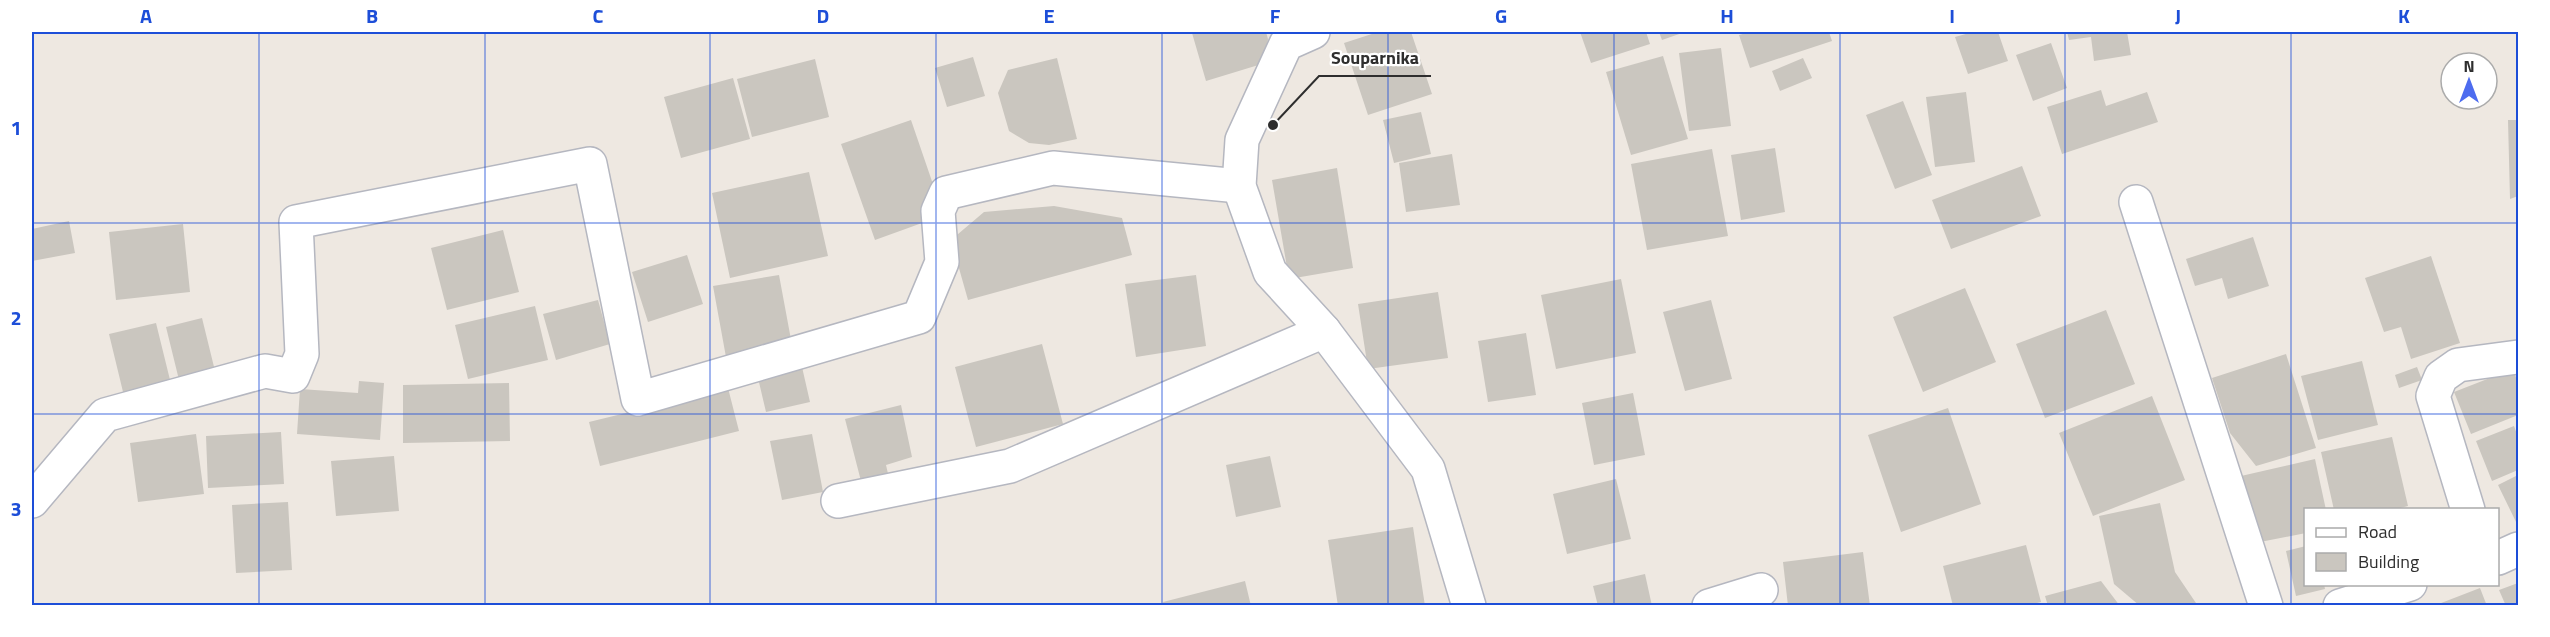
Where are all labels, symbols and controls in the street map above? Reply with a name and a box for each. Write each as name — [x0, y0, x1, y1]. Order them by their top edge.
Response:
text: A — [140, 0, 152, 31]
text: B — [366, 0, 378, 31]
text: C — [593, 0, 604, 31]
text: D — [817, 0, 829, 31]
text: E — [1043, 0, 1055, 31]
text: F — [1270, 0, 1281, 31]
text: G — [1495, 0, 1507, 31]
text: H — [1720, 0, 1734, 31]
text: I — [1949, 0, 1955, 31]
text: J — [2175, 0, 2181, 31]
text: K — [2398, 0, 2410, 31]
callout: Souparnika — [1319, 40, 1431, 76]
text: Souparnika — [1331, 44, 1419, 71]
north arrow — [2439, 51, 2499, 111]
text: N — [2463, 54, 2475, 78]
text: 1 — [10, 112, 22, 143]
text: 2 — [10, 302, 22, 333]
text: 3 — [10, 493, 22, 524]
legend — [2304, 508, 2499, 586]
text: Road — [2358, 518, 2397, 545]
text: Building — [2358, 548, 2419, 575]

